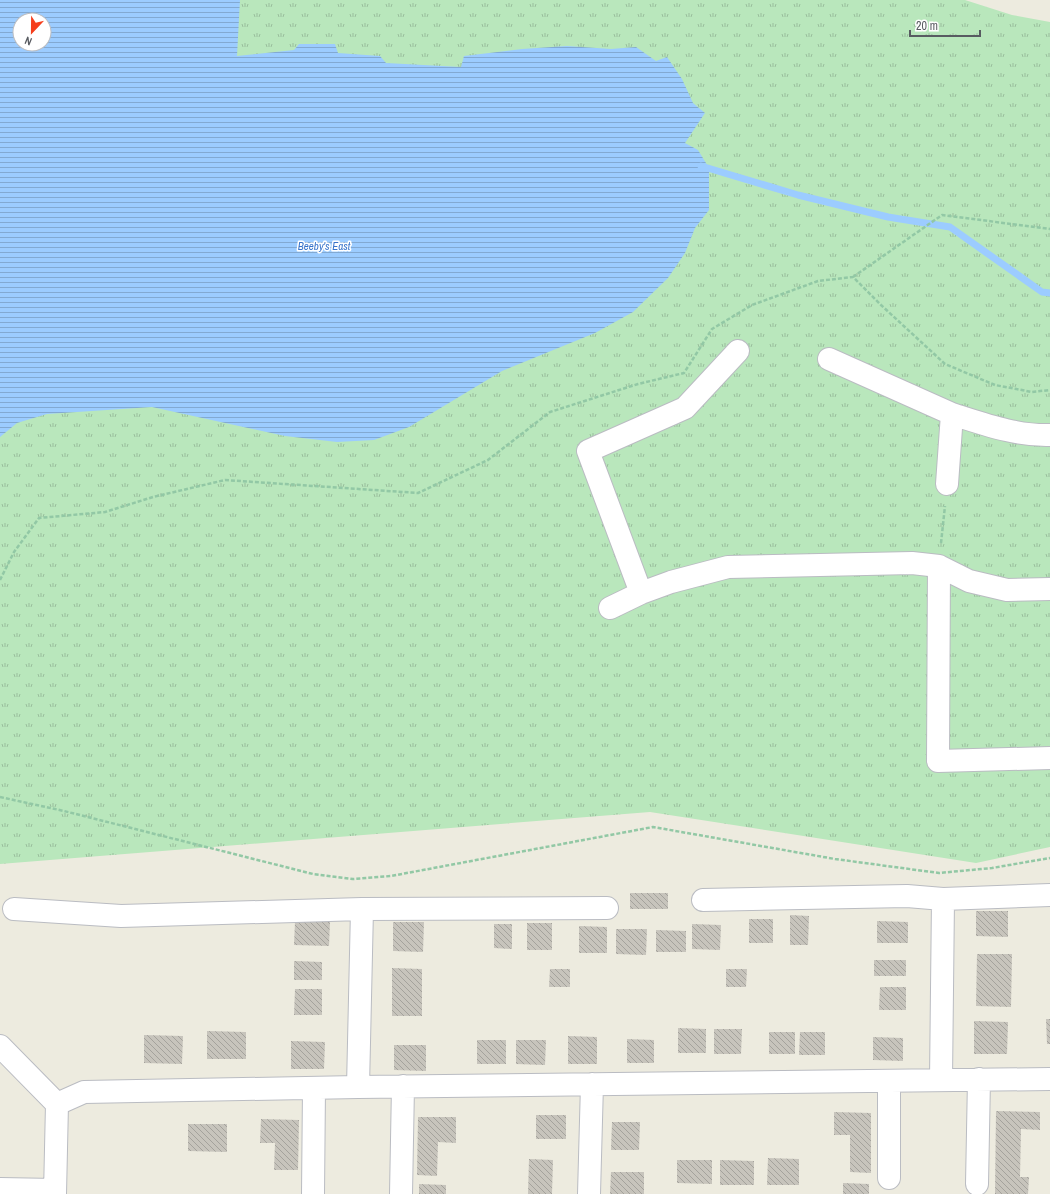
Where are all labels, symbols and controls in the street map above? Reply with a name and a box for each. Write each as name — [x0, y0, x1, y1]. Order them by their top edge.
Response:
north arrow — [12, 12, 52, 52]
scale bar — [910, 12, 980, 38]
text: 20 m — [916, 18, 938, 34]
text: N — [23, 34, 34, 49]
water label: Beeby's East — [298, 239, 351, 253]

